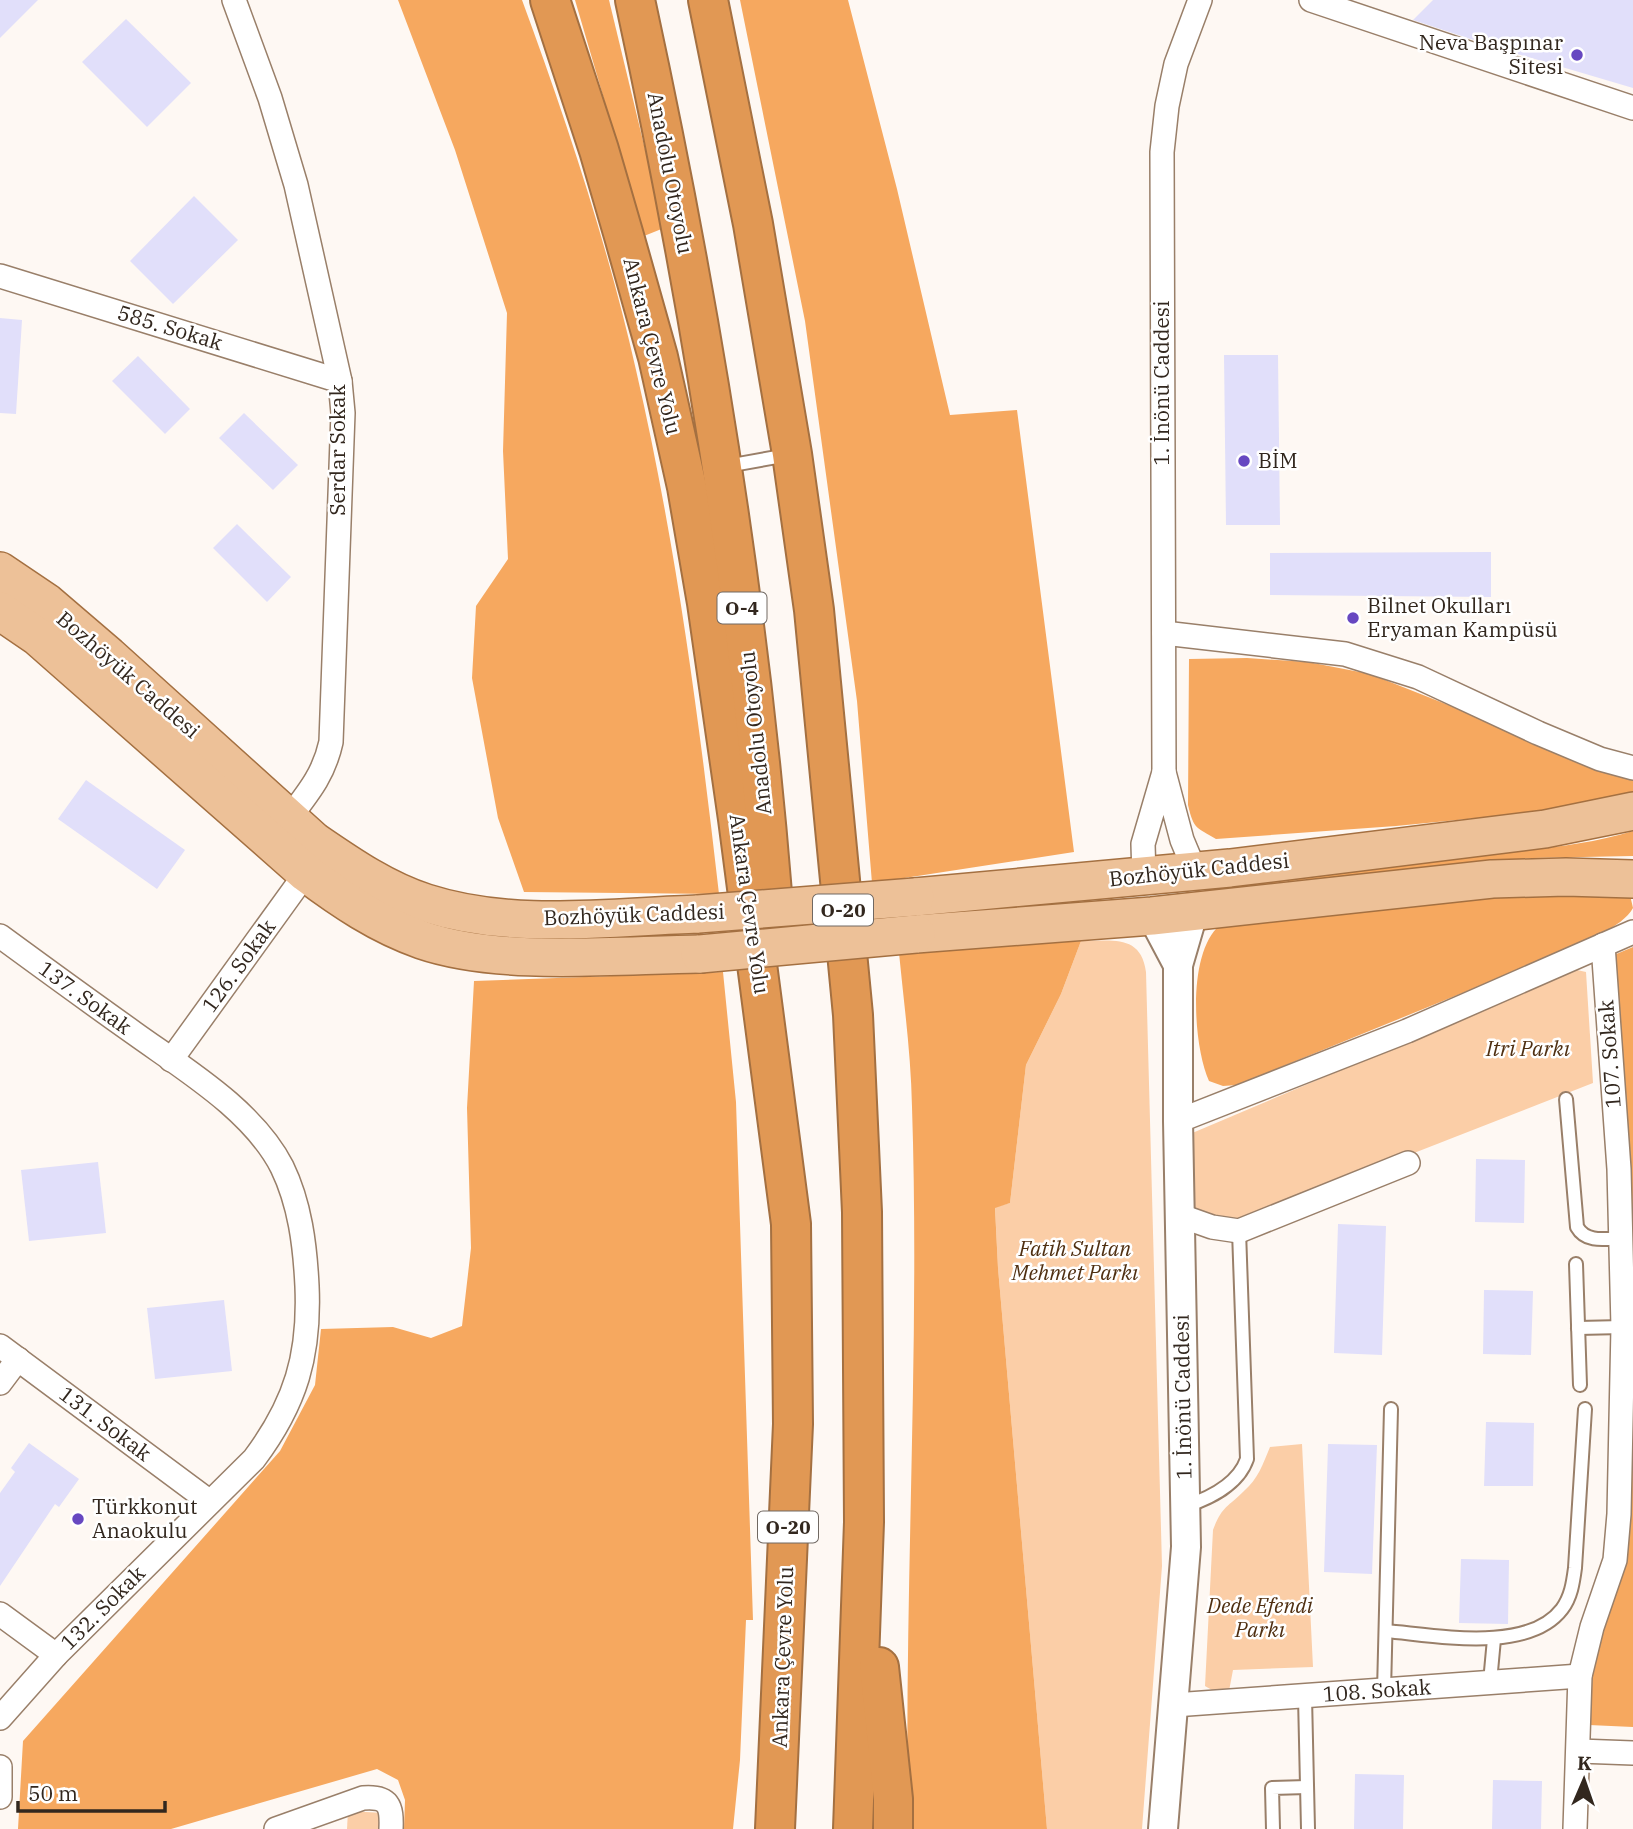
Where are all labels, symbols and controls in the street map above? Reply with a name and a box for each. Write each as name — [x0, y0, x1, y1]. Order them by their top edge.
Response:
place label: Neva Başpınar Sitesi — [1419, 28, 1564, 80]
marker: Neva Başpınar Sitesi — [1569, 47, 1585, 63]
street label: Anadolu Otoyolu — [642, 89, 700, 256]
street label: Ankara Çevre Yolu — [617, 254, 689, 437]
street label: 585. Sokak — [114, 298, 227, 357]
street label: 1. İnönü Caddesi — [1147, 300, 1175, 466]
street label: Serdar Sokak — [323, 384, 351, 516]
place label: BİM — [1258, 446, 1298, 474]
marker: BİM — [1236, 453, 1252, 469]
place label: Bilnet Okulları Eryaman Kampüsü — [1367, 591, 1558, 643]
road number: O-4 — [718, 593, 766, 624]
street label: Bozhöyük Caddesi — [51, 604, 206, 744]
marker: Bilnet Okulları Eryaman Kampüsü — [1345, 610, 1361, 626]
street label: Anadolu Otoyolu — [732, 650, 778, 816]
street label: Ankara Çevre Yolu — [723, 812, 776, 996]
street label: Bozhöyük Caddesi — [1107, 846, 1290, 892]
road number: O-20 — [813, 894, 873, 926]
street label: Bozhöyük Caddesi — [543, 897, 725, 931]
street label: 126. Sokak — [195, 913, 282, 1018]
street label: 137. Sokak — [33, 954, 138, 1041]
street label: 107. Sokak — [1591, 998, 1627, 1109]
park label: Itri Parkı — [1485, 1034, 1571, 1062]
park label: Fatih Sultan Mehmet Parkı — [1011, 1234, 1139, 1286]
street label: 1. İnönü Caddesi — [1167, 1314, 1197, 1480]
street label: 131. Sokak — [54, 1379, 158, 1467]
place label: Türkkonut Anaokulu — [92, 1492, 197, 1544]
marker: Türkkonut Anaokulu — [70, 1511, 86, 1527]
road number: O-20 — [758, 1512, 818, 1542]
street label: 132. Sokak — [54, 1559, 151, 1656]
street label: Ankara Çevre Yolu — [765, 1566, 799, 1748]
park label: Dede Efendi Parkı — [1206, 1591, 1314, 1643]
street label: 108. Sokak — [1322, 1672, 1433, 1708]
north arrow — [1549, 1745, 1619, 1815]
text: K — [1577, 1751, 1593, 1775]
scale bar — [18, 1770, 164, 1814]
text: 50 m — [28, 1779, 78, 1807]

